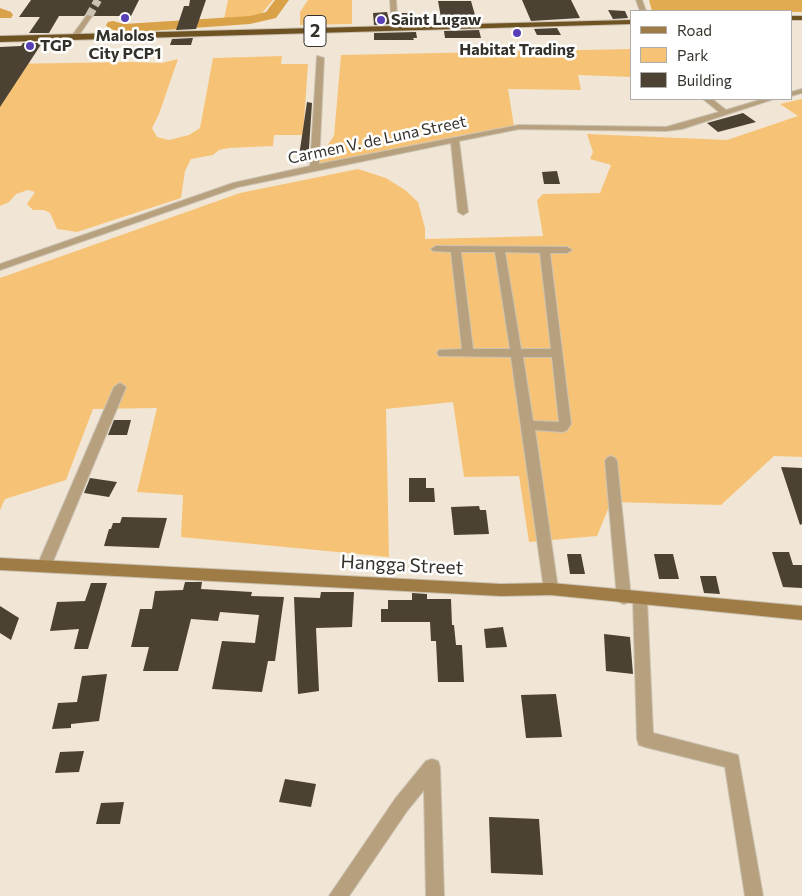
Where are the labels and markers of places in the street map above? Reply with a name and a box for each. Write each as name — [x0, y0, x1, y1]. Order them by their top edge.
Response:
place label: Saint Lugaw — [391, 10, 481, 30]
marker: Malolos City PCP1 — [119, 12, 131, 24]
marker: Saint Lugaw — [375, 14, 387, 26]
place label: Malolos City PCP1 — [89, 26, 161, 64]
marker: Habitat Trading — [511, 27, 523, 39]
place label: TGP — [40, 36, 72, 56]
marker: TGP — [24, 40, 36, 52]
place label: Habitat Trading — [459, 40, 575, 60]

